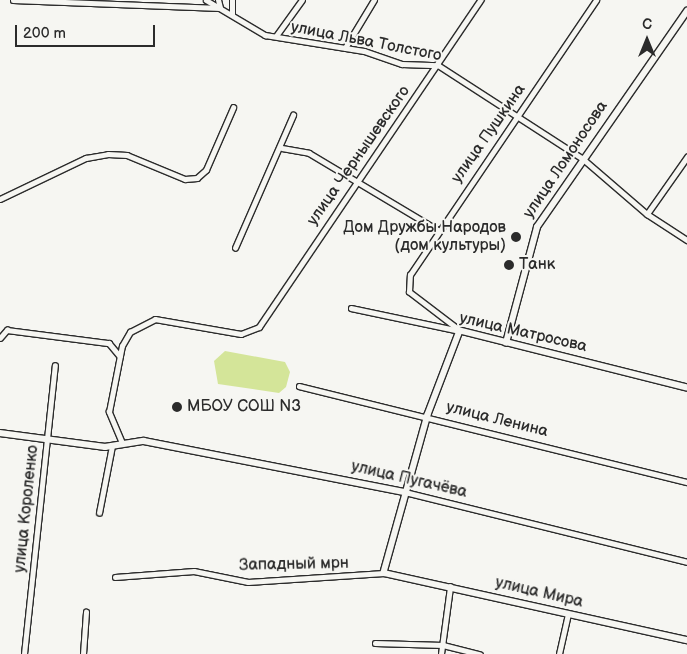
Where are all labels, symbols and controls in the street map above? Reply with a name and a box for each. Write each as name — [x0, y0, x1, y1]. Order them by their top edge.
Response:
scale bar — [18, 15, 158, 47]
north arrow — [622, 15, 672, 65]
text: С — [642, 16, 652, 33]
street label: улица Льва Толстого — [289, 18, 443, 66]
text: 200 m — [23, 24, 66, 43]
street label: улица Пушкина — [448, 81, 530, 187]
street label: улица Чернышевского — [304, 83, 414, 229]
street label: улица Ломоносова — [520, 98, 612, 222]
place label: Дом Дружбы Народов (дом культуры) — [343, 218, 506, 256]
marker: Дом Дружбы Народов (дом культуры) — [510, 231, 522, 243]
place label: Танк — [519, 255, 555, 275]
marker: Танк — [503, 259, 515, 271]
street label: улица Матросова — [457, 309, 589, 357]
place label: МБОУ СОШ N3 — [187, 397, 301, 417]
street label: улица Ленина — [444, 398, 550, 442]
marker: МБОУ СОШ N3 — [171, 401, 183, 413]
street label: улица Короленко — [11, 444, 43, 574]
street label: улица Пугачёва — [349, 457, 469, 503]
street label: Западный мрн — [239, 554, 349, 576]
street label: улица Мира — [493, 574, 585, 612]

